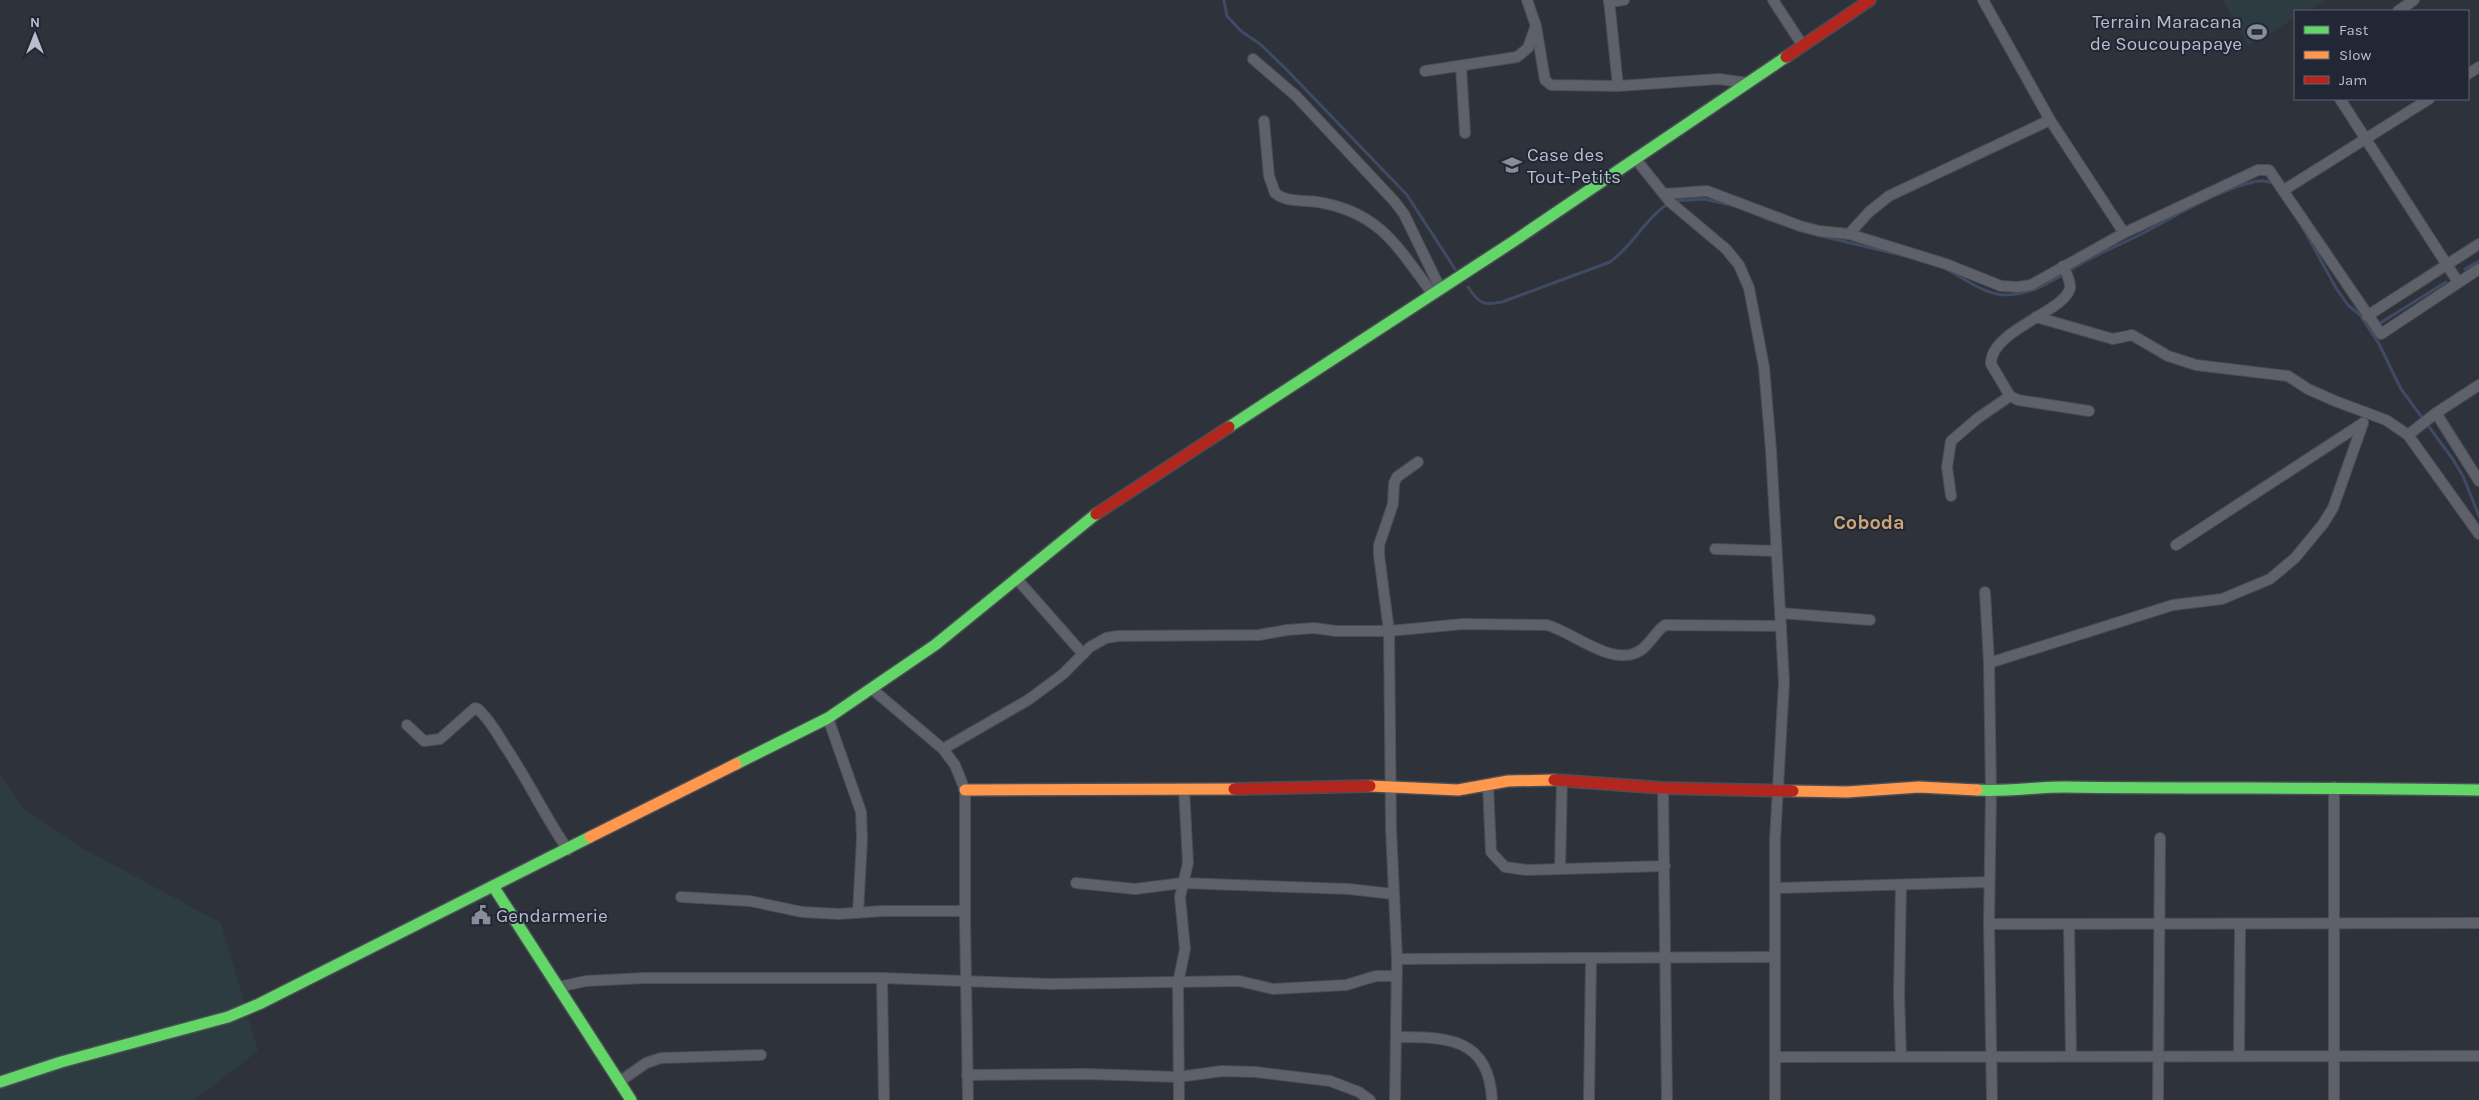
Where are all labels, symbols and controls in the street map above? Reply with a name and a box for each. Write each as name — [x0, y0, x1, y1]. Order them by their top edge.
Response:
north arrow — [10, 10, 60, 60]
legend — [2294, 10, 2469, 100]
place label: Terrain Maracana de Soucoupapaye — [2090, 11, 2242, 55]
text: N — [30, 14, 40, 31]
sports icon: Terrain Maracana de Soucoupapaye — [2246, 21, 2268, 43]
text: Fast — [2339, 21, 2369, 39]
text: Slow — [2339, 46, 2371, 64]
text: Jam — [2339, 71, 2367, 89]
place label: Case des Tout-Petits — [1527, 144, 1621, 188]
school or university icon: Case des Tout-Petits — [1501, 154, 1523, 176]
district label: Coboda — [1833, 511, 1905, 534]
public building icon: Gendarmerie — [470, 904, 492, 926]
place label: Gendarmerie — [496, 905, 608, 927]

